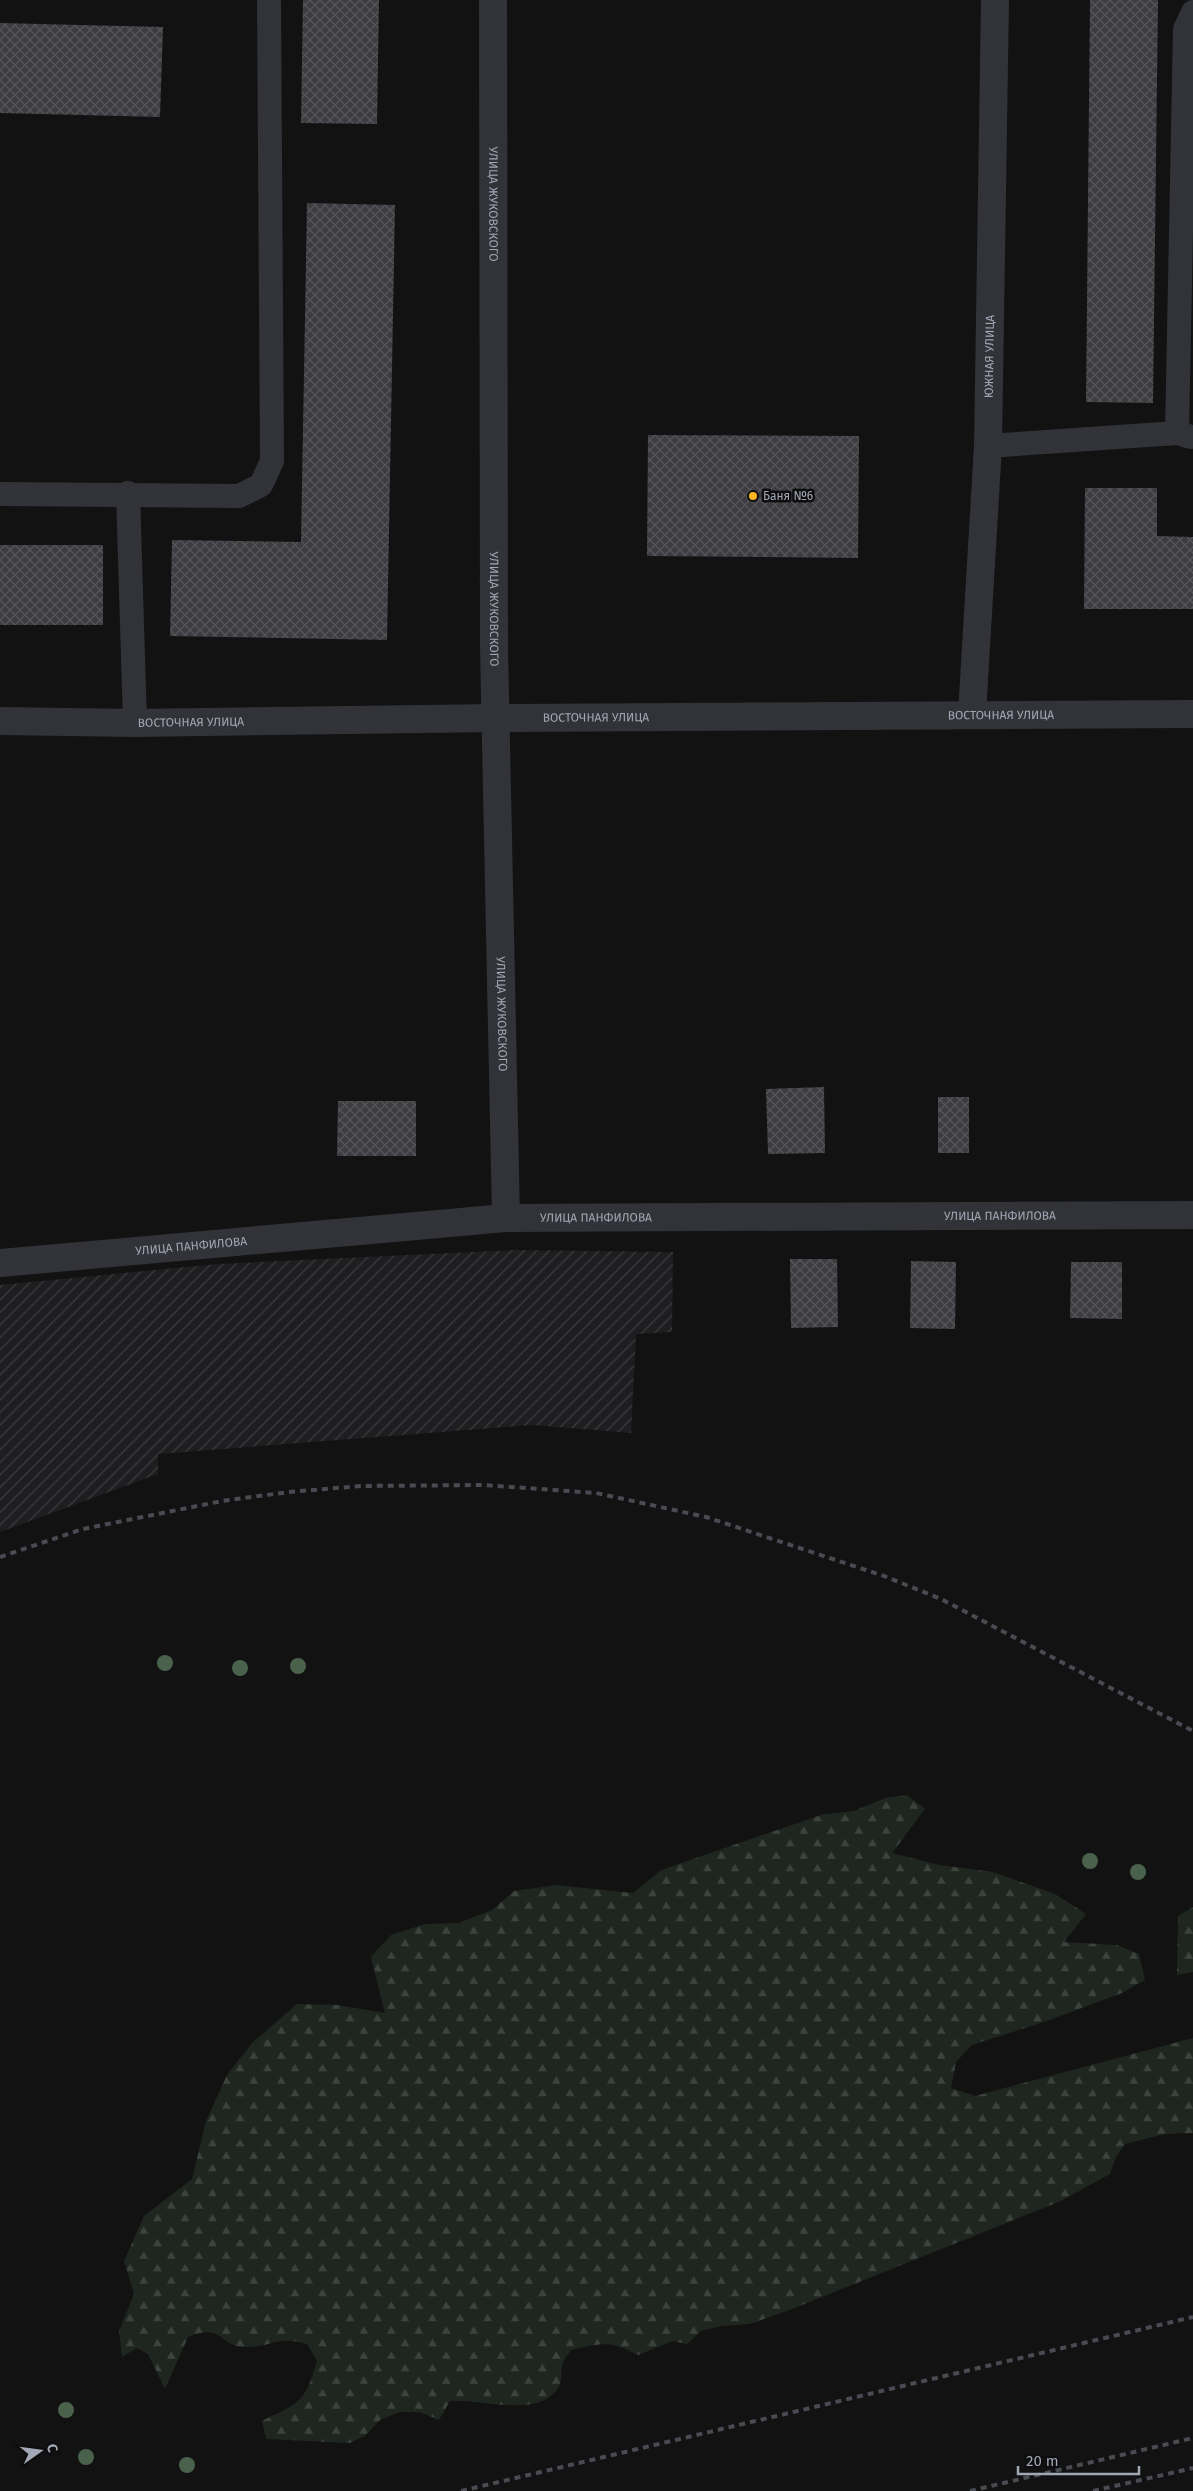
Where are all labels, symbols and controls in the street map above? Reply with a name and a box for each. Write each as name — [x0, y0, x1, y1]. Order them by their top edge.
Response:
street label: УЛИЦА ЖУКОВСКОГО — [486, 147, 500, 261]
street label: ЮЖНАЯ УЛИЦА — [982, 315, 997, 398]
place label: Баня №6 — [763, 489, 813, 503]
marker: Баня №6 — [747, 490, 759, 502]
street label: УЛИЦА ЖУКОВСКОГО — [487, 552, 501, 667]
street label: ВОСТОЧНАЯ УЛИЦА — [948, 708, 1054, 722]
street label: ВОСТОЧНАЯ УЛИЦА — [543, 710, 649, 725]
street label: ВОСТОЧНАЯ УЛИЦА — [138, 714, 244, 730]
street label: УЛИЦА ЖУКОВСКОГО — [493, 956, 510, 1072]
street label: УЛИЦА ПАНФИЛОВА — [944, 1209, 1056, 1223]
street label: УЛИЦА ПАНФИЛОВА — [540, 1210, 652, 1225]
street label: УЛИЦА ПАНФИЛОВА — [135, 1234, 248, 1258]
north arrow — [15, 2426, 65, 2476]
text: С — [43, 2442, 61, 2454]
scale bar — [1018, 2444, 1139, 2476]
text: 20 m — [1026, 2452, 1059, 2470]

